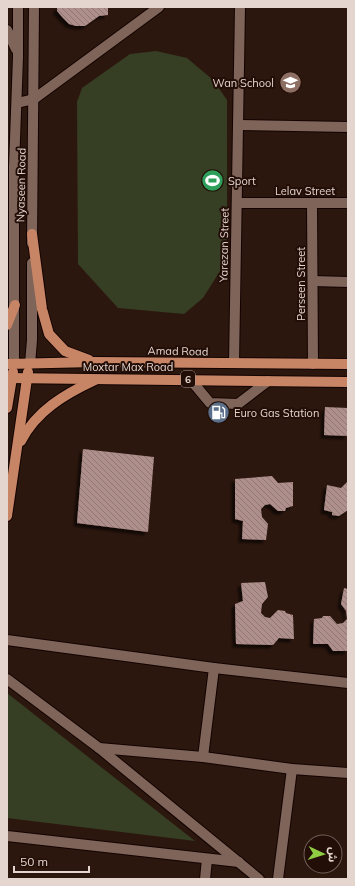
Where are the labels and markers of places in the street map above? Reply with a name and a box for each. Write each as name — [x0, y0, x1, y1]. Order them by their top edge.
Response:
school or university icon: Wan School — [277, 70, 303, 96]
place label: Wan School — [213, 76, 274, 90]
sports icon: Sport — [200, 168, 226, 194]
place label: Sport — [228, 174, 256, 188]
fuel station icon: Euro Gas Station — [205, 400, 231, 426]
place label: Euro Gas Station — [234, 406, 319, 420]

